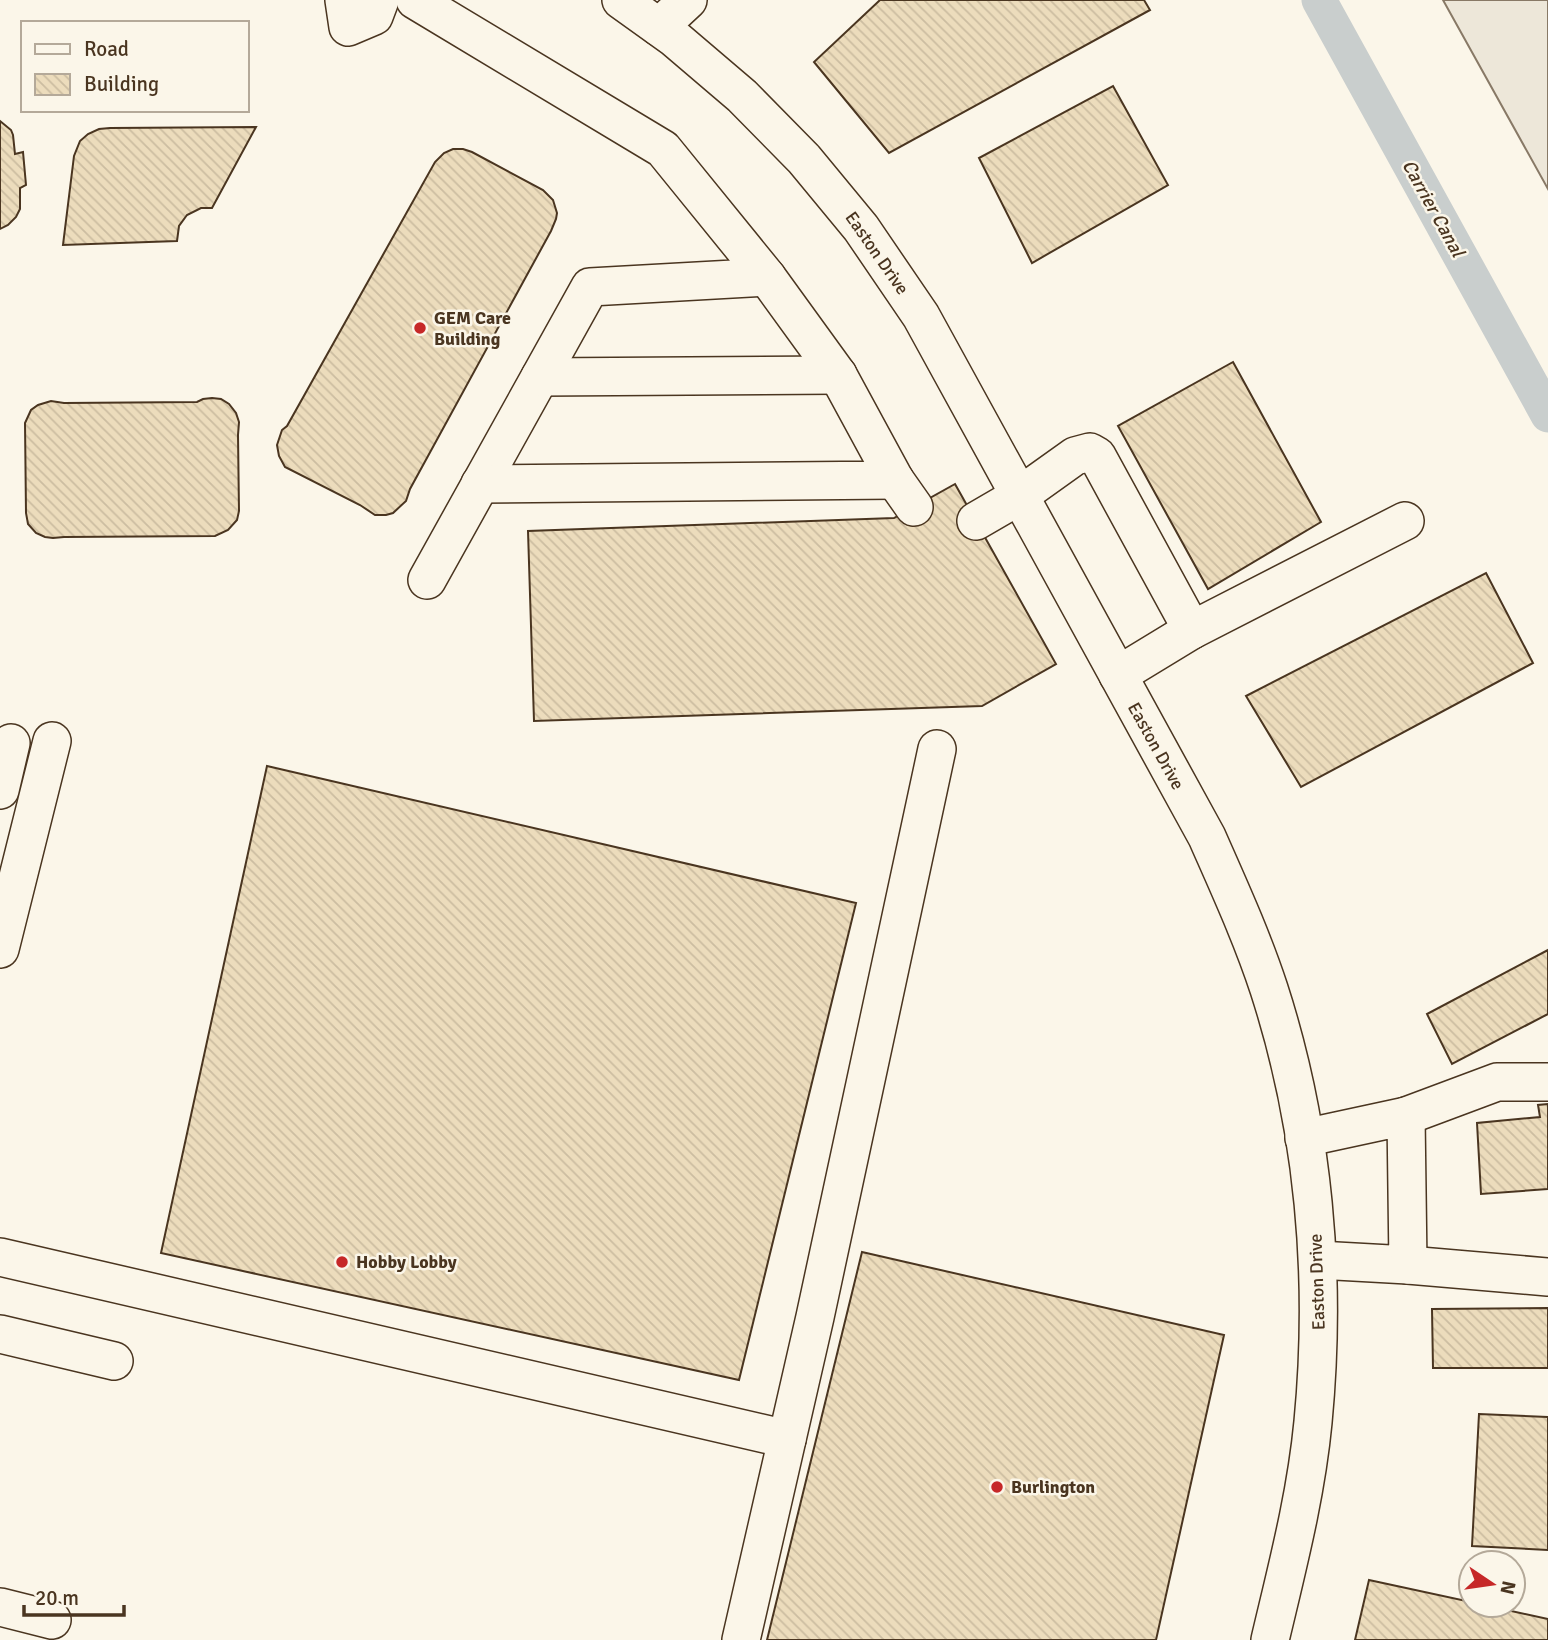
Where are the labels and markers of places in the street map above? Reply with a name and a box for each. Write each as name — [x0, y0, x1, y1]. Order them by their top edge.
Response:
place label: GEM Care Building — [434, 307, 511, 350]
marker: GEM Care Building — [412, 320, 428, 336]
place label: Hobby Lobby — [356, 1251, 457, 1273]
marker: Hobby Lobby — [334, 1254, 350, 1270]
place label: Burlington — [1011, 1476, 1095, 1498]
marker: Burlington — [989, 1479, 1005, 1495]

